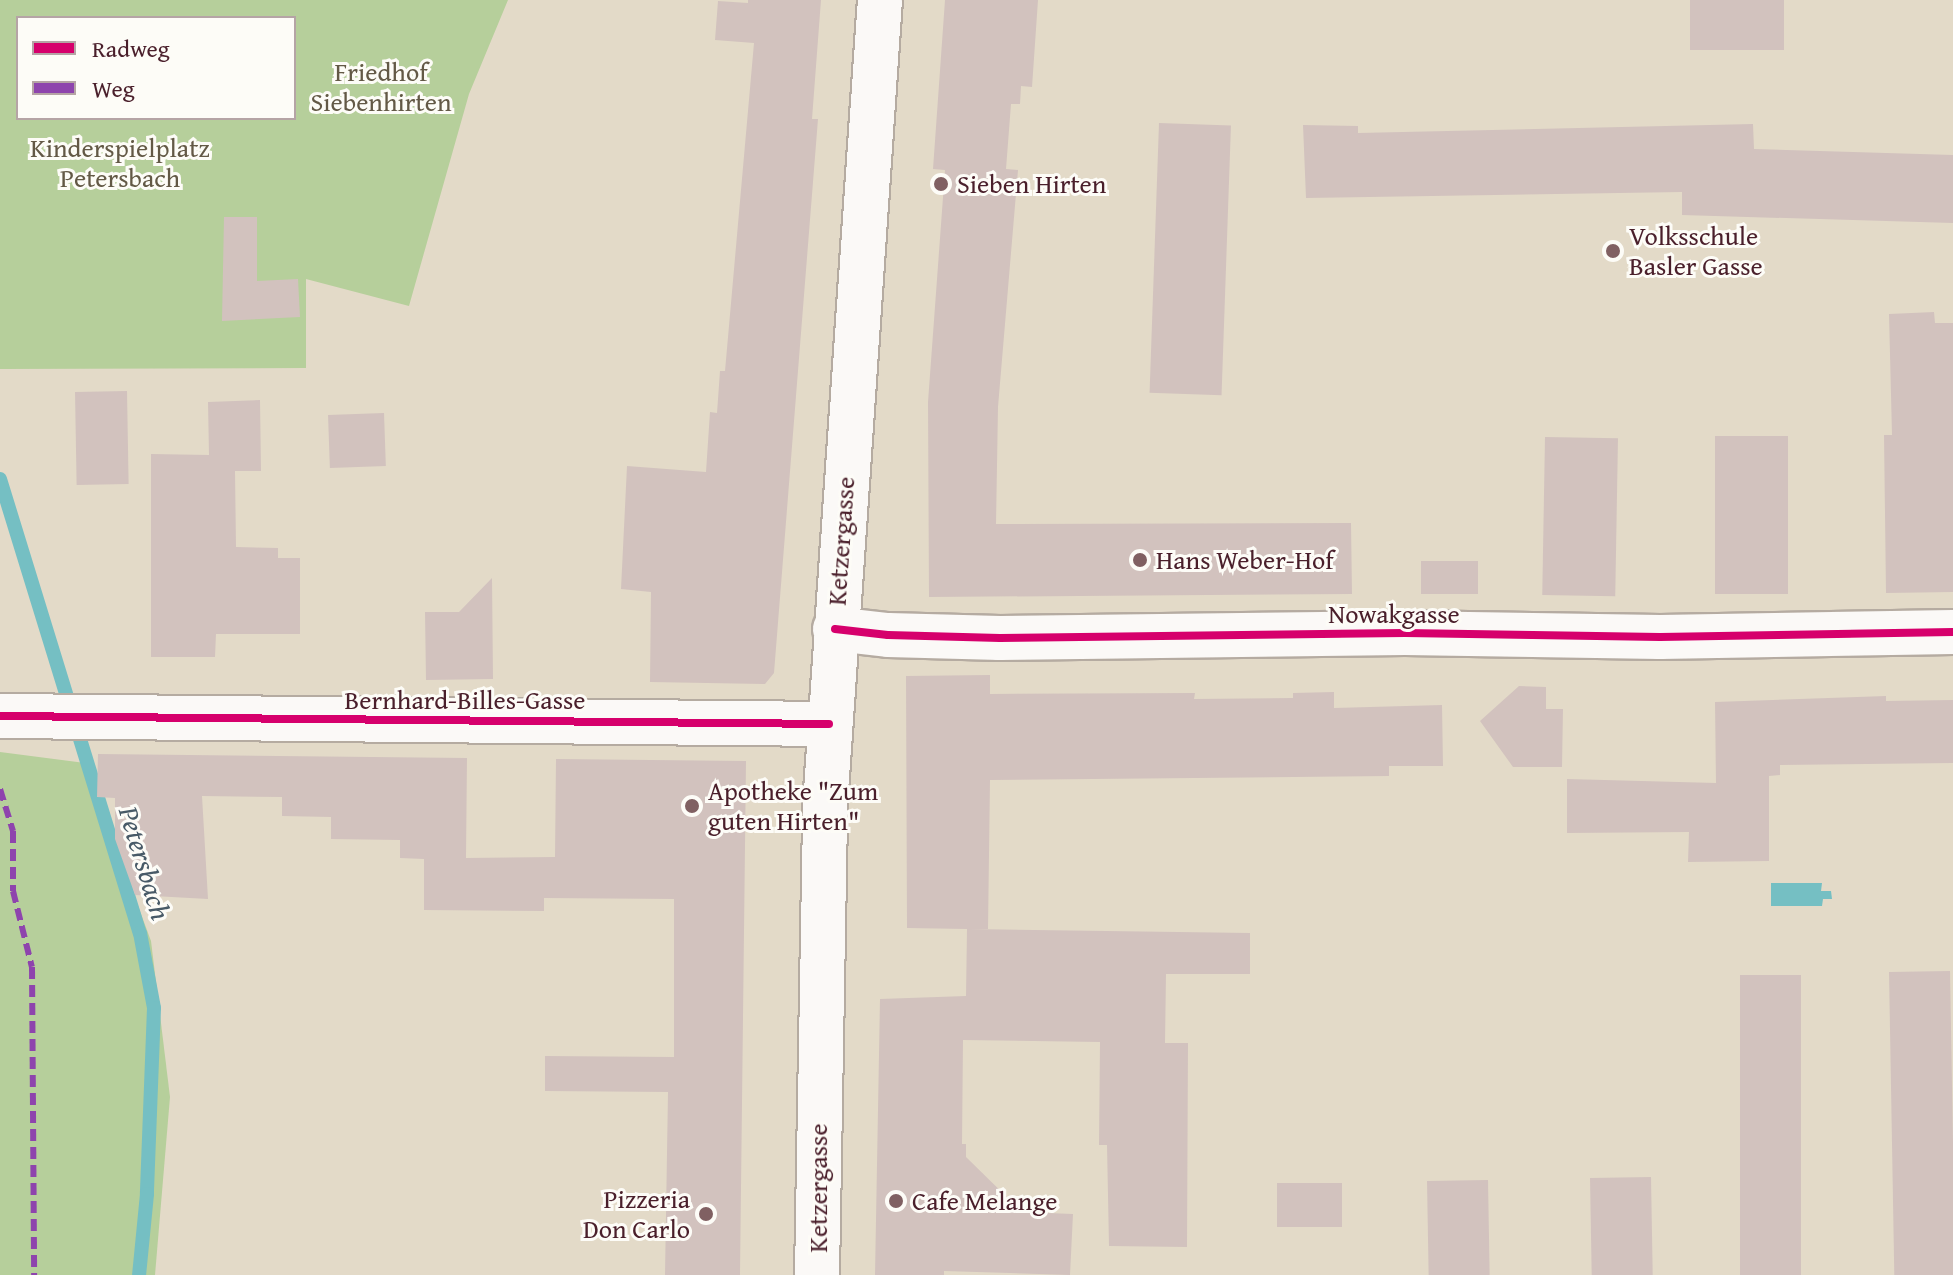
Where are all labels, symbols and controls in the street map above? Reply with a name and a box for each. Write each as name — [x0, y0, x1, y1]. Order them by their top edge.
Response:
legend — [16, 16, 296, 120]
text: Radweg — [92, 31, 170, 66]
park label: Friedhof Siebenhirten — [310, 56, 452, 118]
text: Weg — [92, 71, 135, 106]
park label: Kinderspielplatz Petersbach — [30, 132, 210, 194]
place label: Sieben Hirten — [957, 168, 1106, 200]
marker: Sieben Hirten — [932, 175, 950, 193]
place label: Volksschule Basler Gasse — [1629, 220, 1763, 282]
marker: Volksschule Basler Gasse — [1604, 242, 1622, 260]
street label: Ketzergasse — [821, 476, 861, 606]
place label: Hans Weber-Hof — [1156, 544, 1334, 576]
marker: Hans Weber-Hof — [1131, 551, 1149, 569]
street label: Nowakgasse — [1328, 598, 1460, 630]
street label: Bernhard-Billes-Gasse — [345, 684, 585, 716]
place label: Apotheke "Zum guten Hirten" — [708, 775, 878, 836]
marker: Apotheke "Zum guten Hirten" — [683, 797, 701, 815]
water label: Petersbach — [112, 802, 178, 924]
street label: Ketzergasse — [802, 1123, 834, 1253]
place label: Pizzeria Don Carlo — [583, 1183, 690, 1244]
place label: Cafe Melange — [912, 1185, 1058, 1217]
marker: Cafe Melange — [887, 1192, 905, 1210]
marker: Pizzeria Don Carlo — [697, 1205, 715, 1223]

